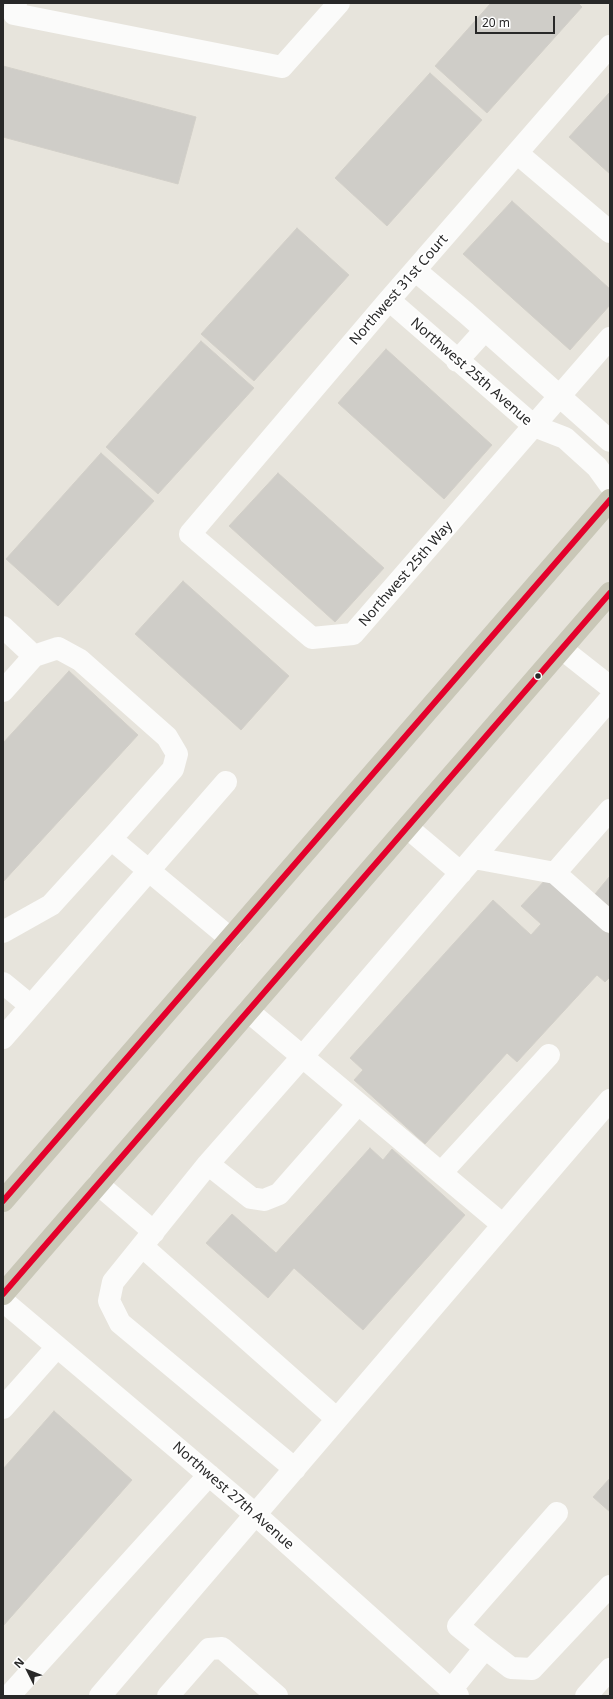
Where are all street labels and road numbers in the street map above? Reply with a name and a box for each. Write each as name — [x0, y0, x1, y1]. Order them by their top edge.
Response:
street label: Northwest 31st Court — [346, 231, 452, 349]
street label: Northwest 25th Avenue — [407, 315, 535, 429]
street label: Northwest 25th Way — [356, 518, 456, 630]
street label: Northwest 27th Avenue — [169, 1439, 297, 1553]

